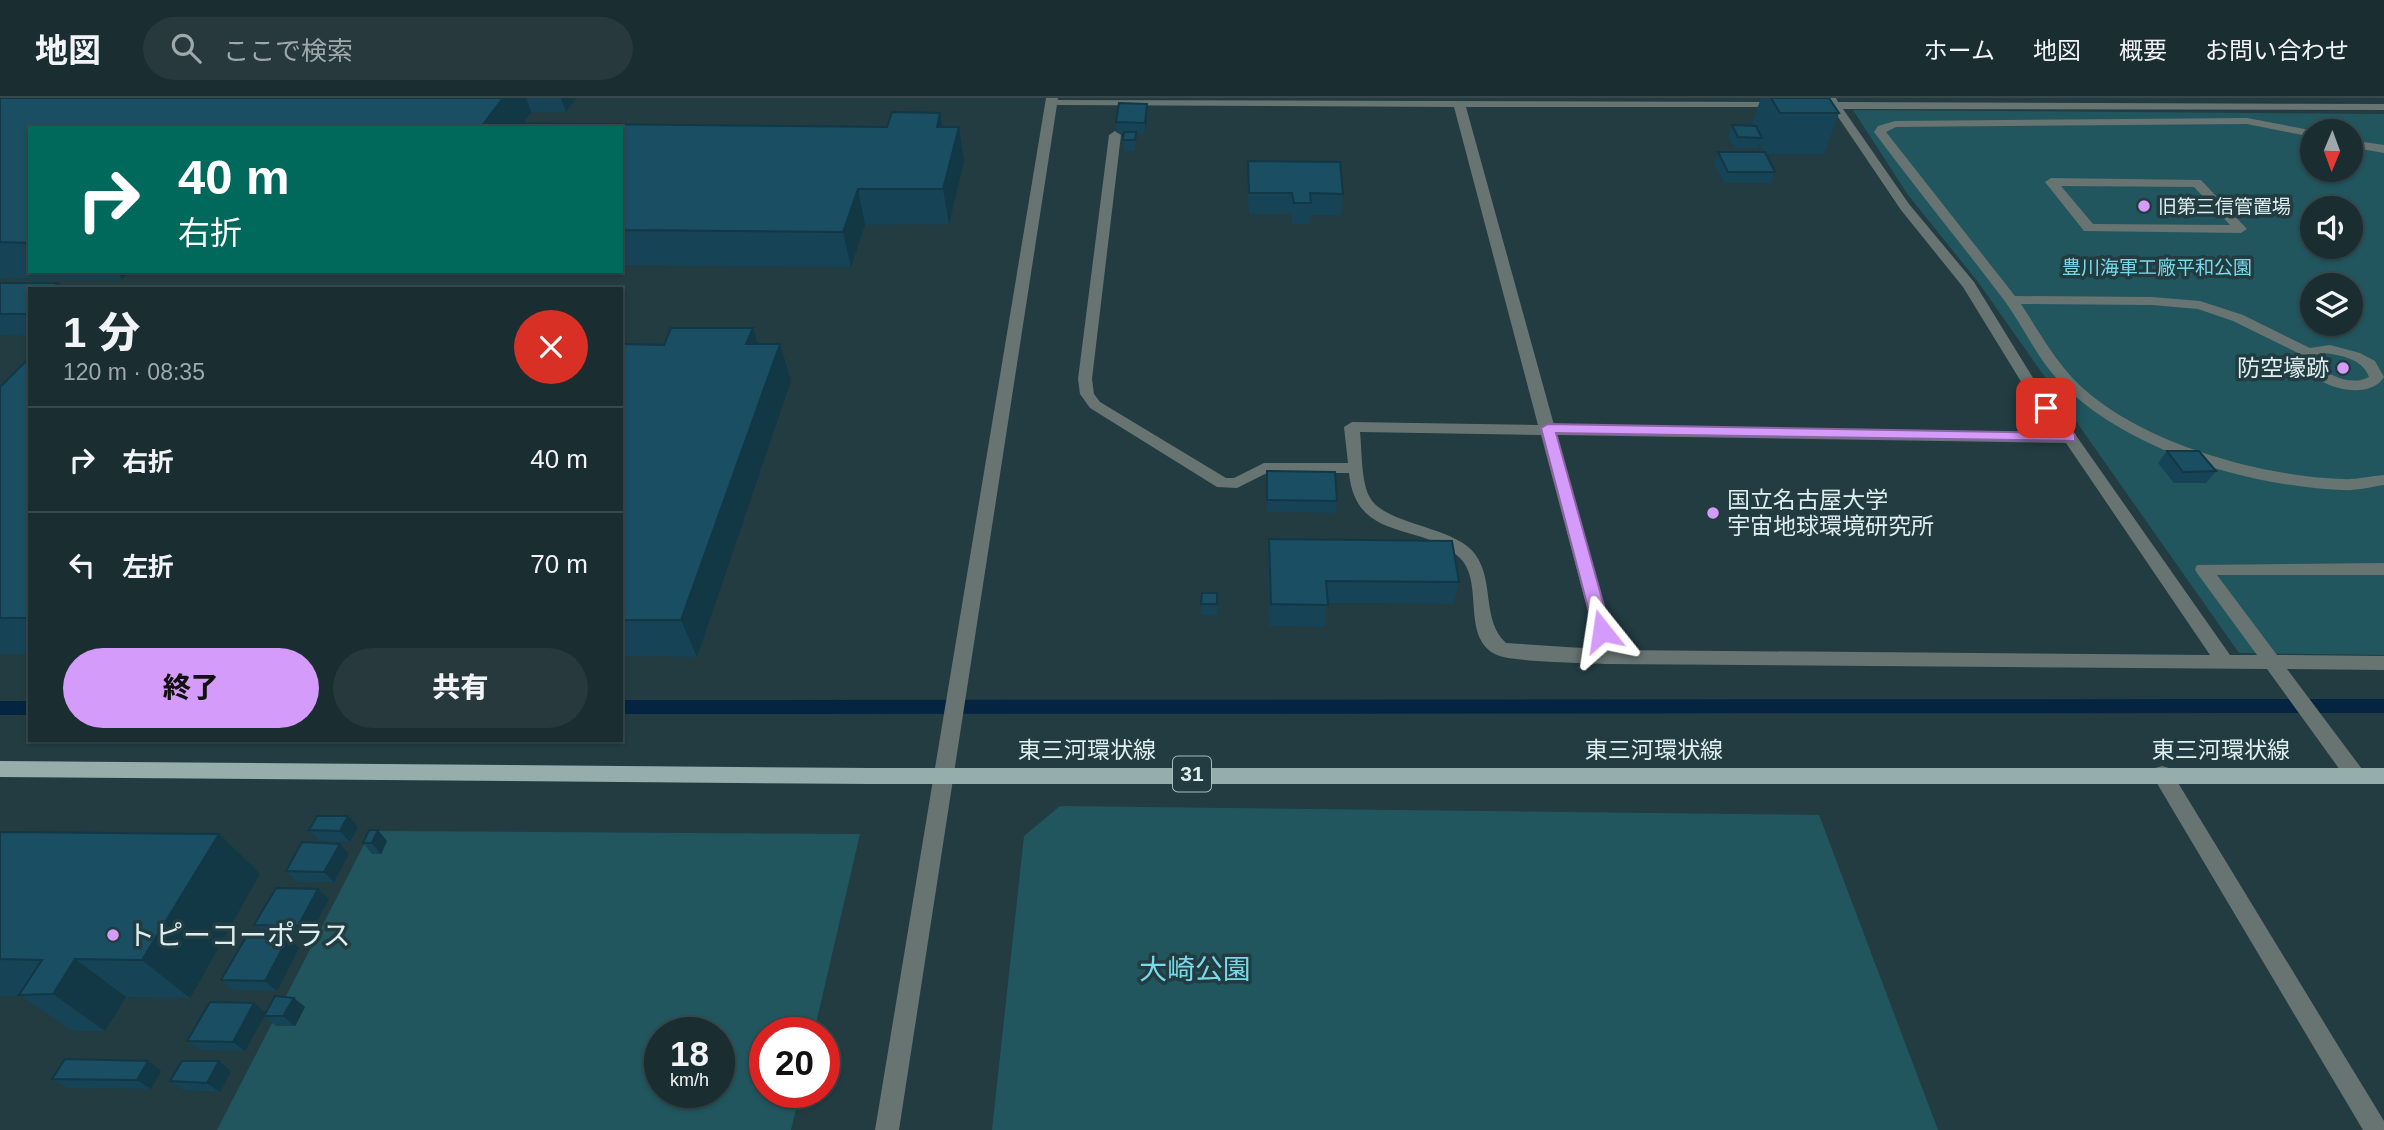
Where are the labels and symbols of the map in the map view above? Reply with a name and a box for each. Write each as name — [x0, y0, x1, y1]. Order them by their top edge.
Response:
north arrow — [2300, 119, 2362, 182]
place label: 旧第三信管置場 — [2158, 196, 2291, 217]
marker: 旧第三信管置場 — [2136, 198, 2152, 214]
park label: 豊川海軍工廠平和公園 — [2062, 257, 2252, 278]
place label: 防空壕跡 — [2237, 355, 2329, 381]
marker: 防空壕跡 — [2335, 360, 2351, 376]
pin — [2016, 378, 2076, 438]
place label: 国立名古屋大学 宇宙地球環境研究所 — [1727, 487, 1934, 539]
marker: 国立名古屋大学 宇宙地球環境研究所 — [1705, 505, 1721, 521]
position arrow — [1565, 594, 1639, 668]
street label: 東三河環状線 — [1018, 737, 1156, 763]
street label: 東三河環状線 — [1585, 737, 1723, 763]
street label: 東三河環状線 — [2152, 737, 2290, 763]
road number: 31 — [1173, 756, 1211, 792]
place label: トピーコーポラス — [127, 920, 350, 951]
marker: トピーコーポラス — [105, 927, 121, 943]
park label: 大崎公園 — [1139, 954, 1251, 985]
speed limit sign: 20 — [749, 1017, 840, 1108]

